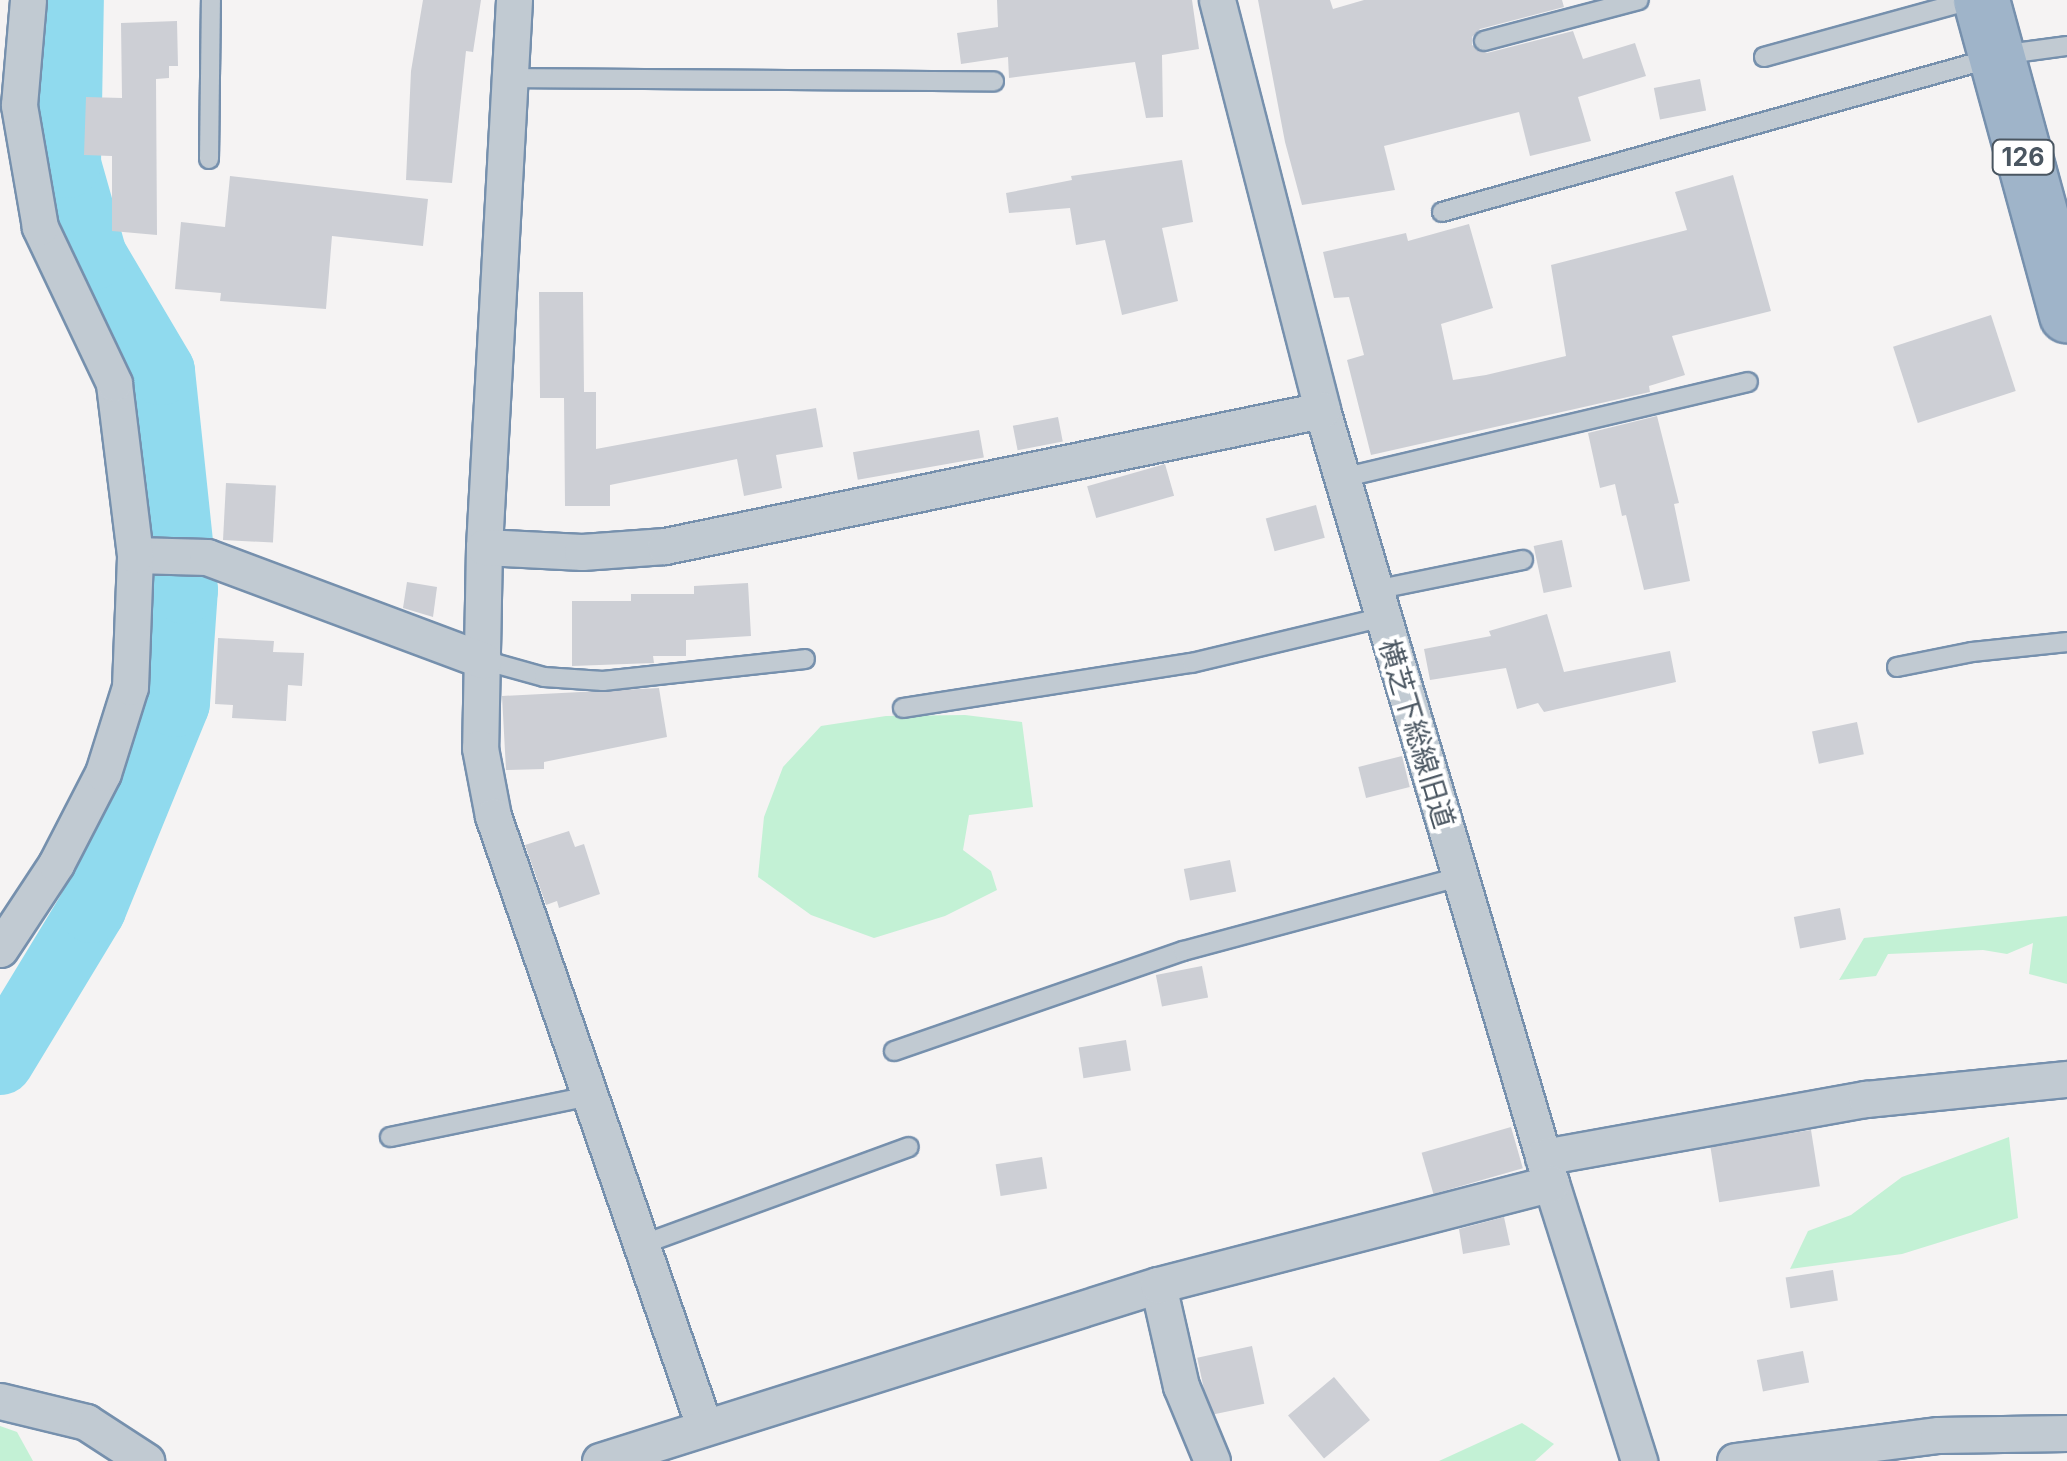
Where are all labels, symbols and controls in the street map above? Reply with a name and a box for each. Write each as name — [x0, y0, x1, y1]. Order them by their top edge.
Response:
road number: 126 — [1990, 137, 2056, 177]
street label: 横芝下総線旧道 — [1372, 635, 1462, 833]

